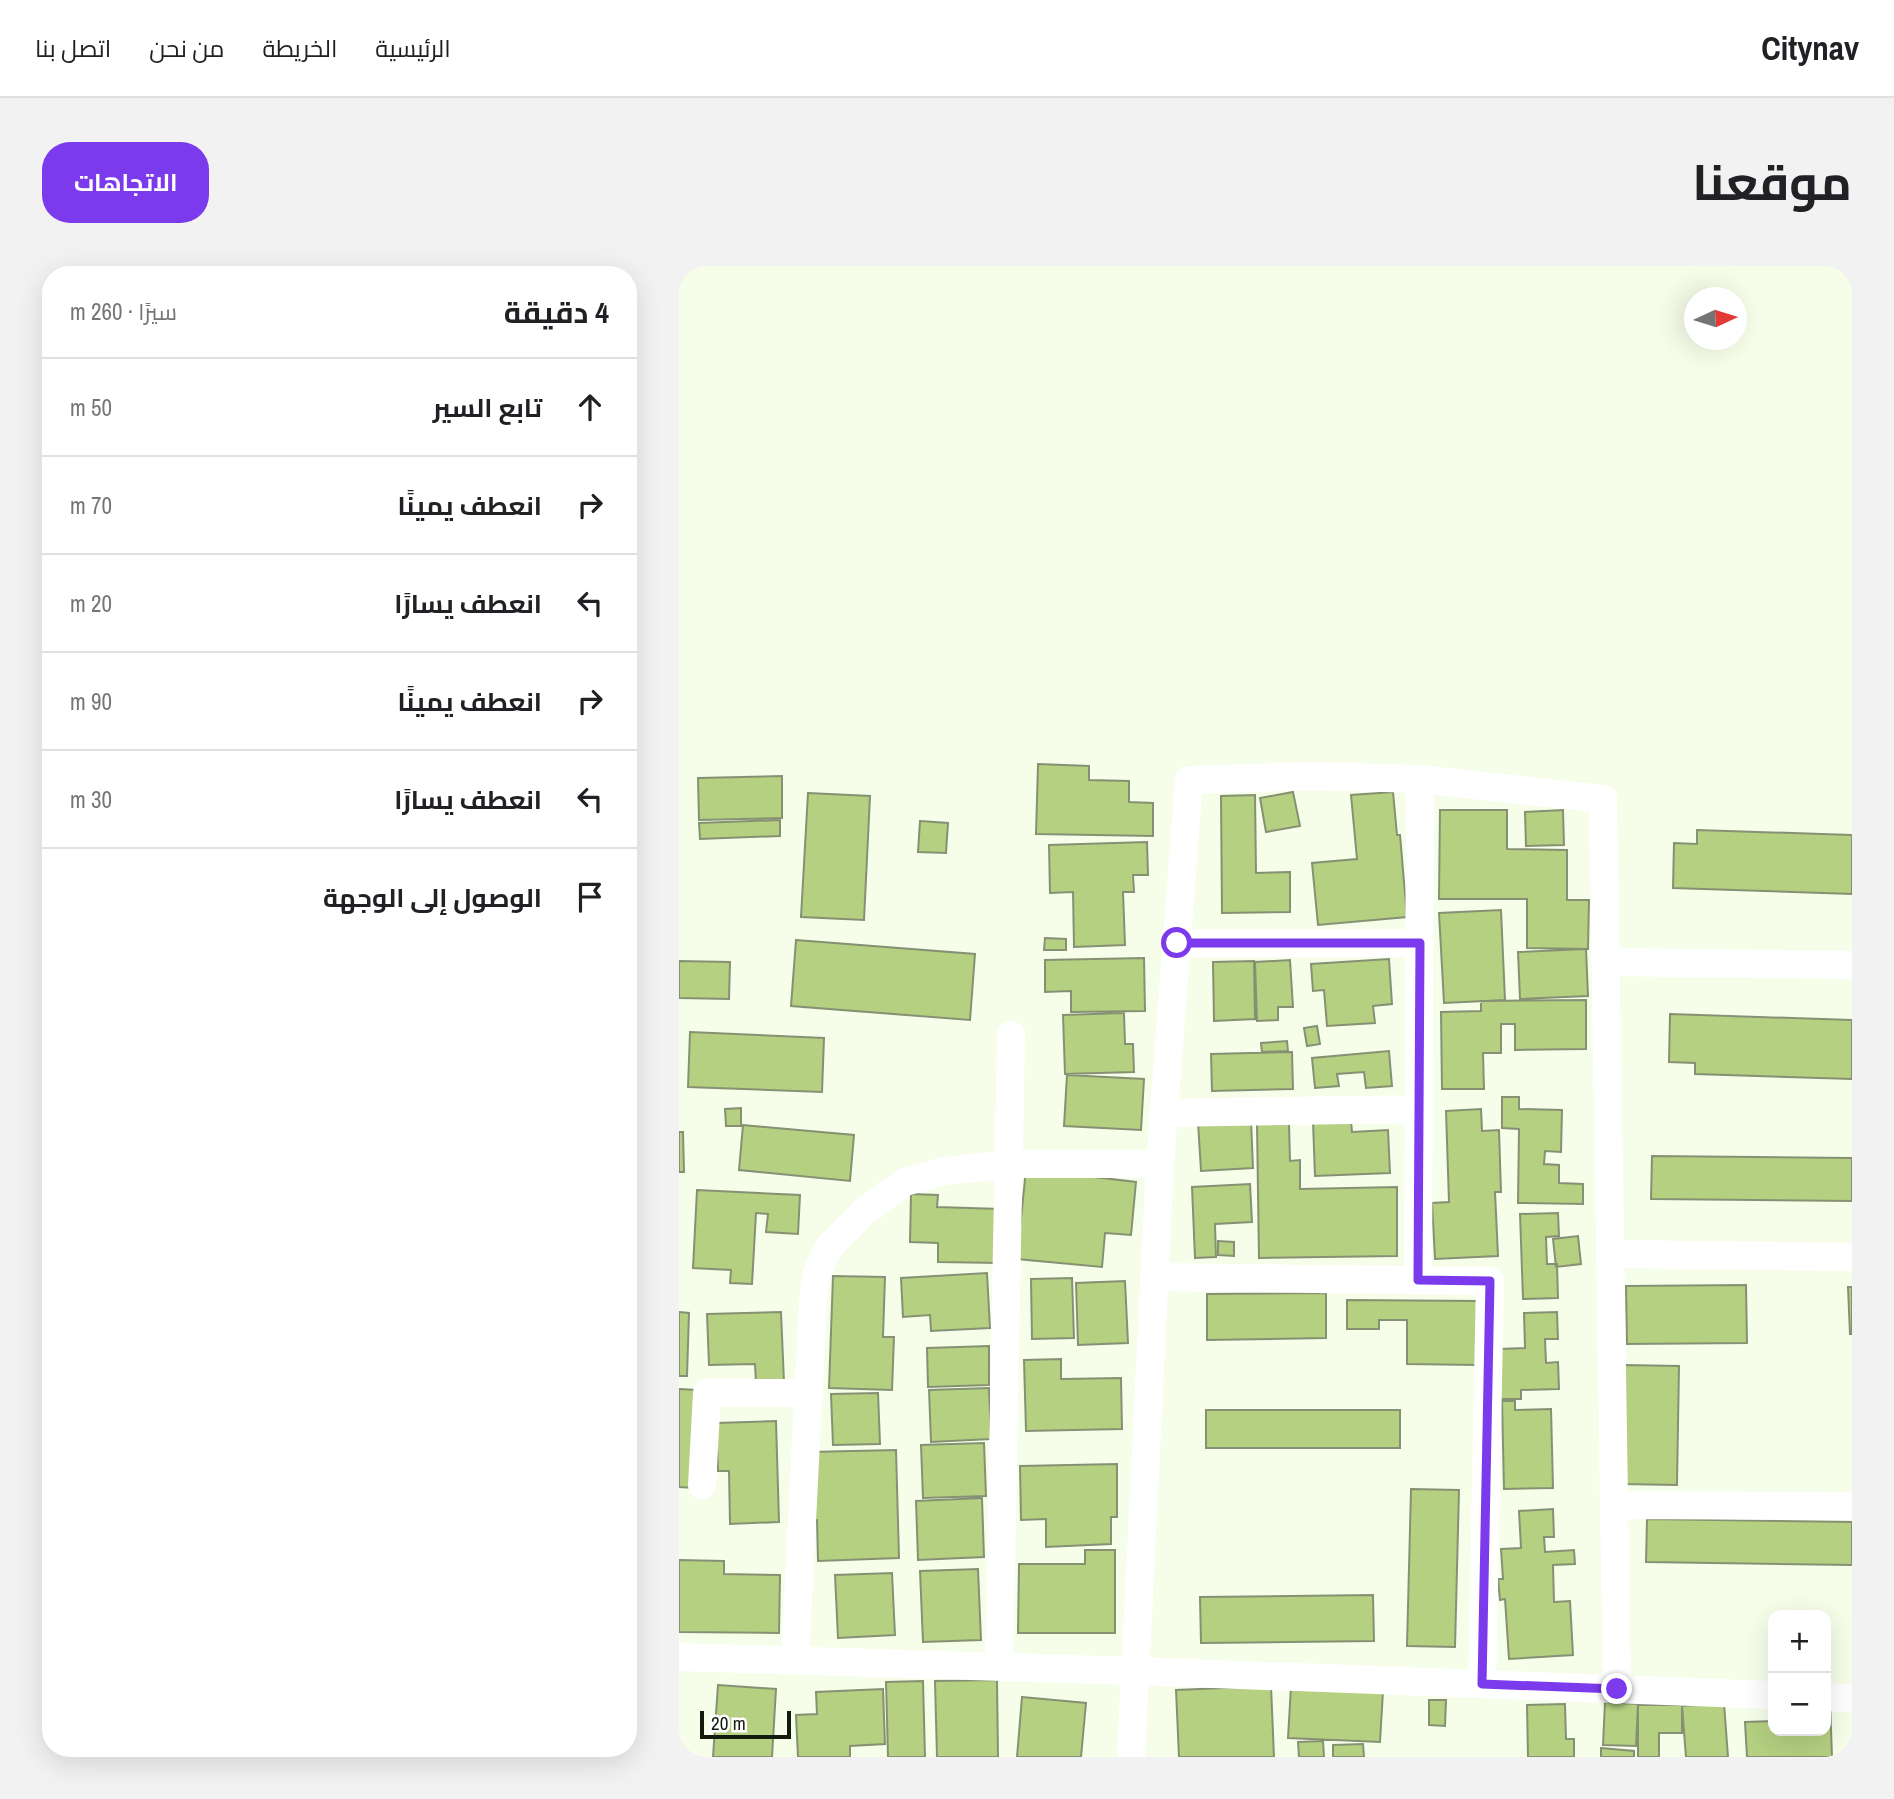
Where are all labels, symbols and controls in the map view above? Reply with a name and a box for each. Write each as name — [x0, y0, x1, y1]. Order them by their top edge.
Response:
text: Citynav — [1761, 26, 1859, 70]
text: اتصل بنا — [35, 32, 111, 64]
text: من نحن — [149, 32, 224, 64]
text: الخريطة — [262, 32, 337, 64]
text: الرئيسية — [375, 32, 451, 64]
button: الاتجاهات — [42, 142, 209, 223]
text: موقعنا — [1692, 149, 1852, 215]
north arrow — [1684, 287, 1747, 350]
text: 4 دقيقة — [504, 292, 609, 332]
text: سيرًا · 260 m — [70, 296, 177, 327]
icon: ahead — [571, 388, 609, 426]
text: تابع السير — [433, 390, 542, 425]
text: 50 m — [70, 392, 112, 423]
icon: right — [571, 486, 609, 524]
text: انعطف يمينًا — [397, 488, 542, 523]
text: 70 m — [70, 490, 112, 521]
icon: left — [571, 584, 609, 622]
text: انعطف يسارًا — [394, 586, 542, 621]
text: 20 m — [70, 588, 112, 619]
icon: right — [571, 682, 609, 720]
text: انعطف يمينًا — [397, 684, 542, 719]
text: 90 m — [70, 686, 112, 717]
icon: left — [571, 780, 609, 818]
text: انعطف يسارًا — [394, 782, 542, 817]
text: 30 m — [70, 784, 112, 815]
icon: arrive — [571, 878, 609, 916]
text: الوصول إلى الوجهة — [323, 880, 542, 915]
route start — [1161, 927, 1192, 958]
map controls — [1768, 1610, 1831, 1736]
button: + — [1768, 1610, 1831, 1673]
route end — [1601, 1673, 1632, 1704]
button: − — [1768, 1673, 1831, 1736]
scale bar — [700, 1708, 791, 1740]
text: 20 m — [711, 1710, 746, 1736]

